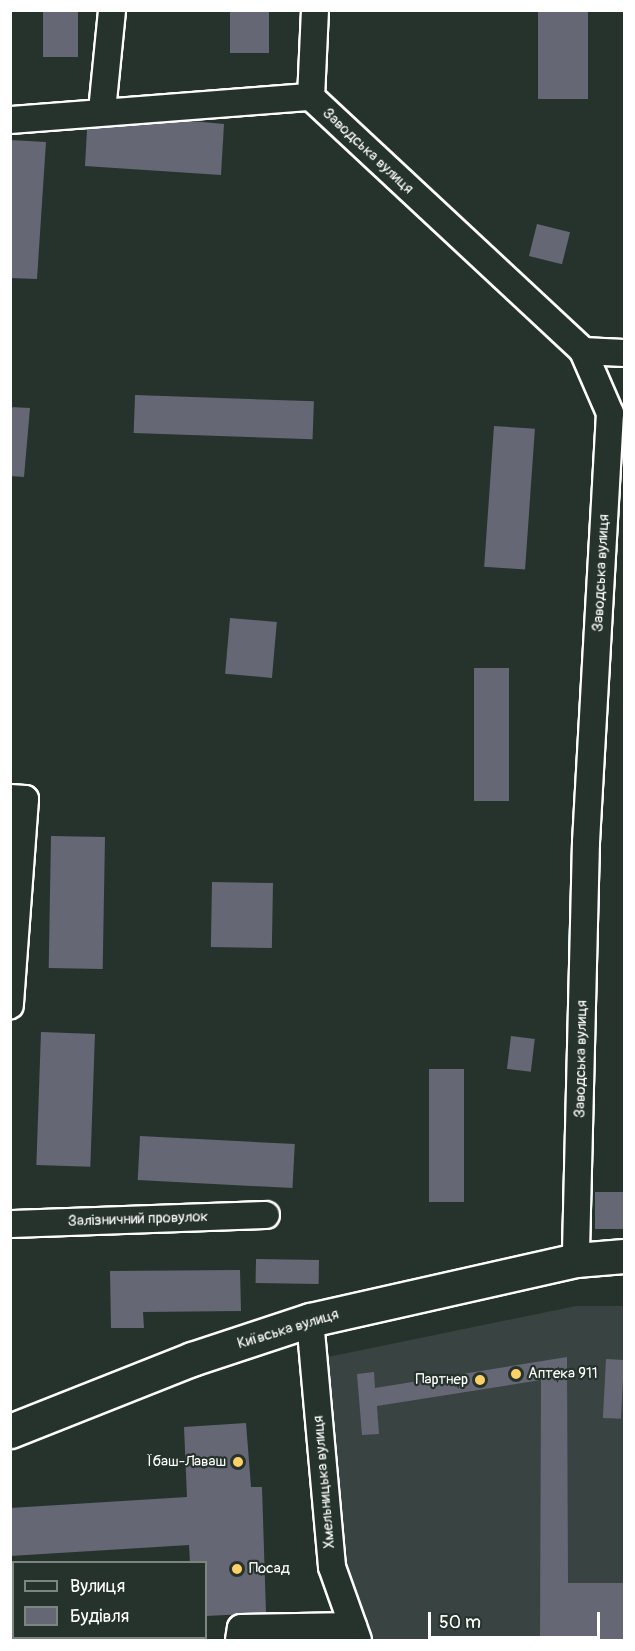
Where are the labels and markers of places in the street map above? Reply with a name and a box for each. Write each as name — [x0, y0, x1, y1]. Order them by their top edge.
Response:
place label: Аптека 911 — [528, 1365, 598, 1383]
marker: Аптека 911 — [509, 1367, 523, 1381]
place label: Партнер — [415, 1371, 468, 1389]
marker: Партнер — [473, 1373, 487, 1387]
place label: Їбаш-Лаваш — [147, 1453, 226, 1471]
marker: Їбаш-Лаваш — [231, 1455, 245, 1469]
place label: Посад — [249, 1560, 290, 1578]
marker: Посад — [230, 1562, 244, 1576]

